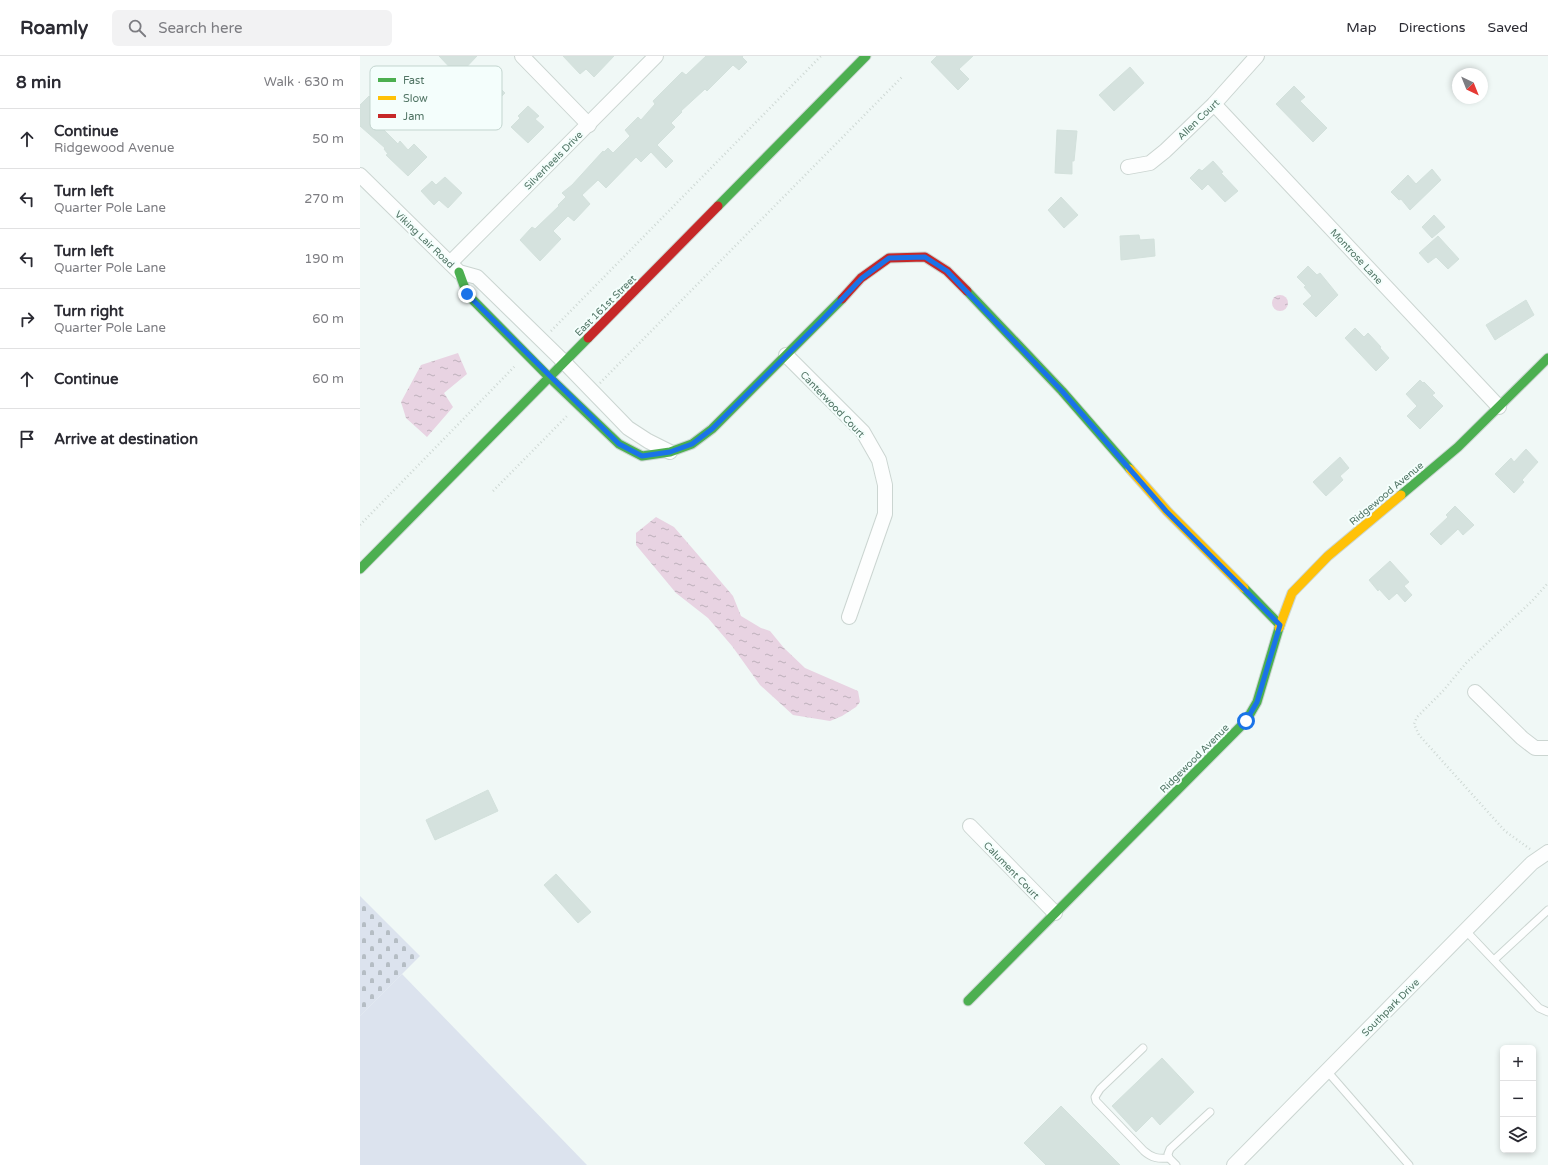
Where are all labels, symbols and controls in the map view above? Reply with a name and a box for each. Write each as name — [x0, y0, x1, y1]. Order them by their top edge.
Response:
search box — [112, 10, 392, 46]
text: Roamly — [20, 17, 88, 39]
icon: search — [126, 17, 148, 39]
text: Search here — [158, 19, 243, 37]
text: Map — [1346, 19, 1377, 36]
text: Directions — [1399, 19, 1466, 36]
text: Saved — [1488, 19, 1528, 36]
legend — [370, 66, 502, 130]
north arrow — [1452, 68, 1488, 104]
text: 8 min — [16, 72, 61, 93]
text: Walk · 630 m — [264, 74, 344, 90]
text: Fast — [403, 74, 424, 87]
text: Slow — [403, 92, 428, 105]
street label: Allen Court — [1175, 97, 1222, 143]
text: Jam — [403, 110, 424, 123]
text: Continue — [54, 122, 118, 140]
icon: ahead — [16, 128, 38, 150]
street label: Silverheels Drive — [522, 129, 586, 192]
text: 50 m — [312, 131, 344, 147]
text: Ridgewood Avenue — [54, 140, 174, 156]
text: Turn left — [54, 182, 114, 200]
icon: left — [16, 188, 38, 210]
text: 270 m — [304, 191, 344, 207]
text: Quarter Pole Lane — [54, 200, 166, 216]
street label: Viking Lair Road — [392, 208, 456, 271]
street label: Montrose Lane — [1328, 227, 1385, 287]
text: Turn left — [54, 242, 114, 260]
icon: left — [16, 248, 38, 270]
text: 190 m — [304, 251, 344, 267]
text: Quarter Pole Lane — [54, 260, 166, 276]
street label: East 161st Street — [573, 272, 639, 339]
route end — [458, 285, 476, 303]
text: Turn right — [54, 302, 124, 320]
icon: right — [16, 308, 38, 330]
text: 60 m — [312, 311, 344, 327]
text: Quarter Pole Lane — [54, 320, 166, 336]
icon: ahead — [16, 368, 38, 390]
street label: Canterwood Court — [798, 369, 867, 440]
text: Continue — [54, 370, 118, 388]
text: 60 m — [312, 371, 344, 387]
icon: arrive — [16, 428, 38, 450]
text: Arrive at destination — [54, 430, 198, 448]
street label: Ridgewood Avenue — [1347, 459, 1426, 528]
route start — [1237, 712, 1255, 730]
street label: Ridgewood Avenue — [1158, 722, 1232, 796]
street label: Calument Court — [981, 840, 1042, 902]
street label: Southpark Drive — [1359, 976, 1422, 1039]
map controls — [1500, 1045, 1536, 1153]
button: + — [1500, 1045, 1536, 1081]
button: − — [1500, 1081, 1536, 1117]
button: layers — [1500, 1117, 1536, 1153]

